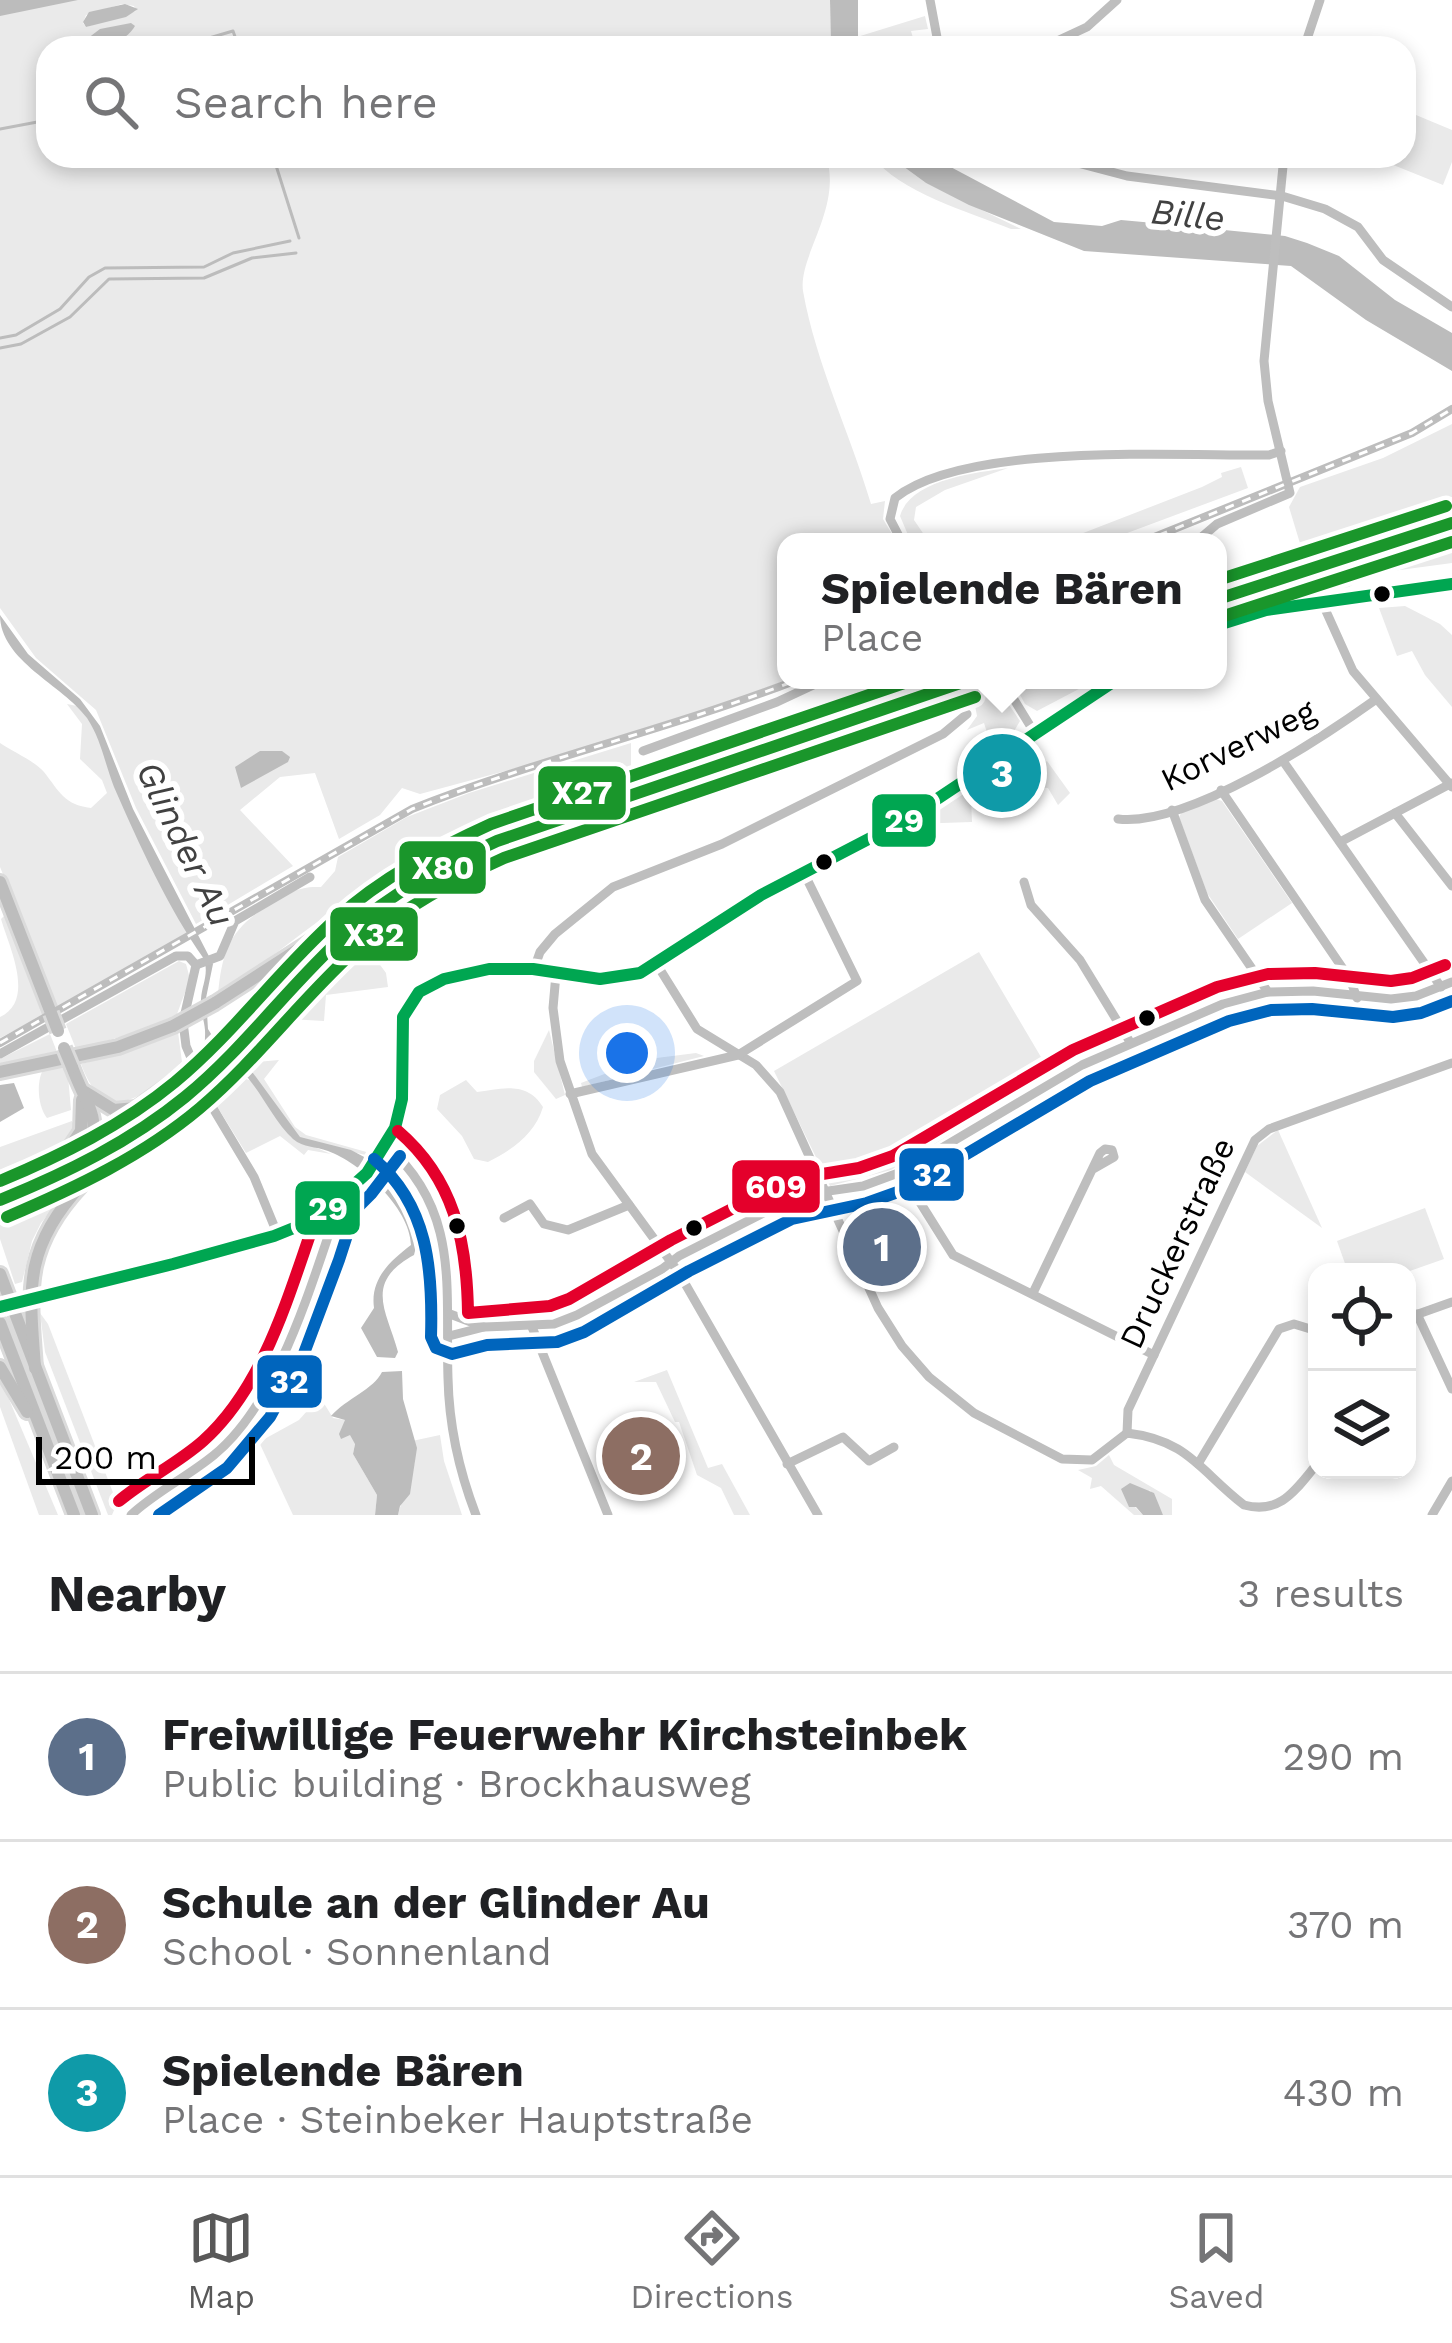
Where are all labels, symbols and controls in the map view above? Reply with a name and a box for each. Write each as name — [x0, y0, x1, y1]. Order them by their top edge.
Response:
search box — [36, 36, 1416, 168]
icon: search — [78, 69, 144, 135]
text: Search here — [174, 76, 438, 129]
water label: Bille — [1149, 190, 1227, 240]
popup — [777, 533, 1227, 689]
text: Spielende Bären — [821, 562, 1183, 615]
unlabelled marker — [1371, 583, 1393, 605]
text: Place — [821, 615, 923, 660]
street label: Korverweg — [1154, 691, 1322, 799]
pin: 3 — [963, 728, 1041, 818]
water label: Glinder Au — [127, 755, 243, 933]
line badge: X27 — [536, 764, 628, 822]
text: X27 — [551, 773, 613, 812]
line badge: 29 — [870, 792, 938, 849]
text: 29 — [884, 801, 924, 840]
line badge: X80 — [397, 839, 488, 896]
text: X80 — [411, 848, 475, 887]
unlabelled marker — [813, 851, 835, 873]
line badge: X32 — [328, 905, 420, 963]
text: X32 — [344, 915, 404, 954]
unlabelled marker — [1136, 1007, 1158, 1029]
your location — [597, 1023, 657, 1083]
street label: Druckerstraße — [1111, 1131, 1243, 1355]
line badge: 32 — [897, 1146, 966, 1203]
text: 32 — [912, 1155, 952, 1194]
line badge: 609 — [730, 1158, 822, 1215]
text: 609 — [745, 1167, 807, 1206]
line badge: 29 — [293, 1179, 362, 1237]
text: 29 — [308, 1189, 348, 1228]
pin: 1 — [843, 1202, 921, 1292]
unlabelled marker — [446, 1215, 468, 1237]
unlabelled marker — [683, 1217, 705, 1239]
map controls — [1308, 1263, 1416, 1479]
button: locate — [1308, 1263, 1416, 1371]
line badge: 32 — [255, 1353, 324, 1410]
text: 32 — [269, 1362, 309, 1401]
button: layers — [1308, 1371, 1416, 1479]
pin: 2 — [602, 1411, 680, 1501]
scale bar — [36, 1431, 255, 1484]
text: 200 m — [54, 1438, 157, 1477]
text: Nearby — [48, 1564, 226, 1623]
text: 3 results — [1238, 1571, 1404, 1616]
text: Freiwillige Feuerwehr Kirchsteinbek — [162, 1708, 967, 1761]
text: 1 — [79, 1734, 95, 1779]
text: 290 m — [1282, 1734, 1404, 1779]
text: Public building · Brockhausweg — [162, 1761, 751, 1806]
text: Schule an der Glinder Au — [162, 1876, 710, 1929]
text: 2 — [75, 1902, 99, 1947]
text: 370 m — [1287, 1902, 1404, 1947]
text: School · Sonnenland — [162, 1929, 552, 1974]
text: Spielende Bären — [162, 2044, 524, 2097]
text: 3 — [75, 2070, 99, 2115]
text: 430 m — [1283, 2070, 1404, 2115]
text: Place · Steinbeker Hauptstraße — [162, 2097, 753, 2142]
tab: Map — [188, 2205, 255, 2316]
tab: Directions — [630, 2205, 793, 2316]
tab: Saved — [1169, 2205, 1264, 2316]

